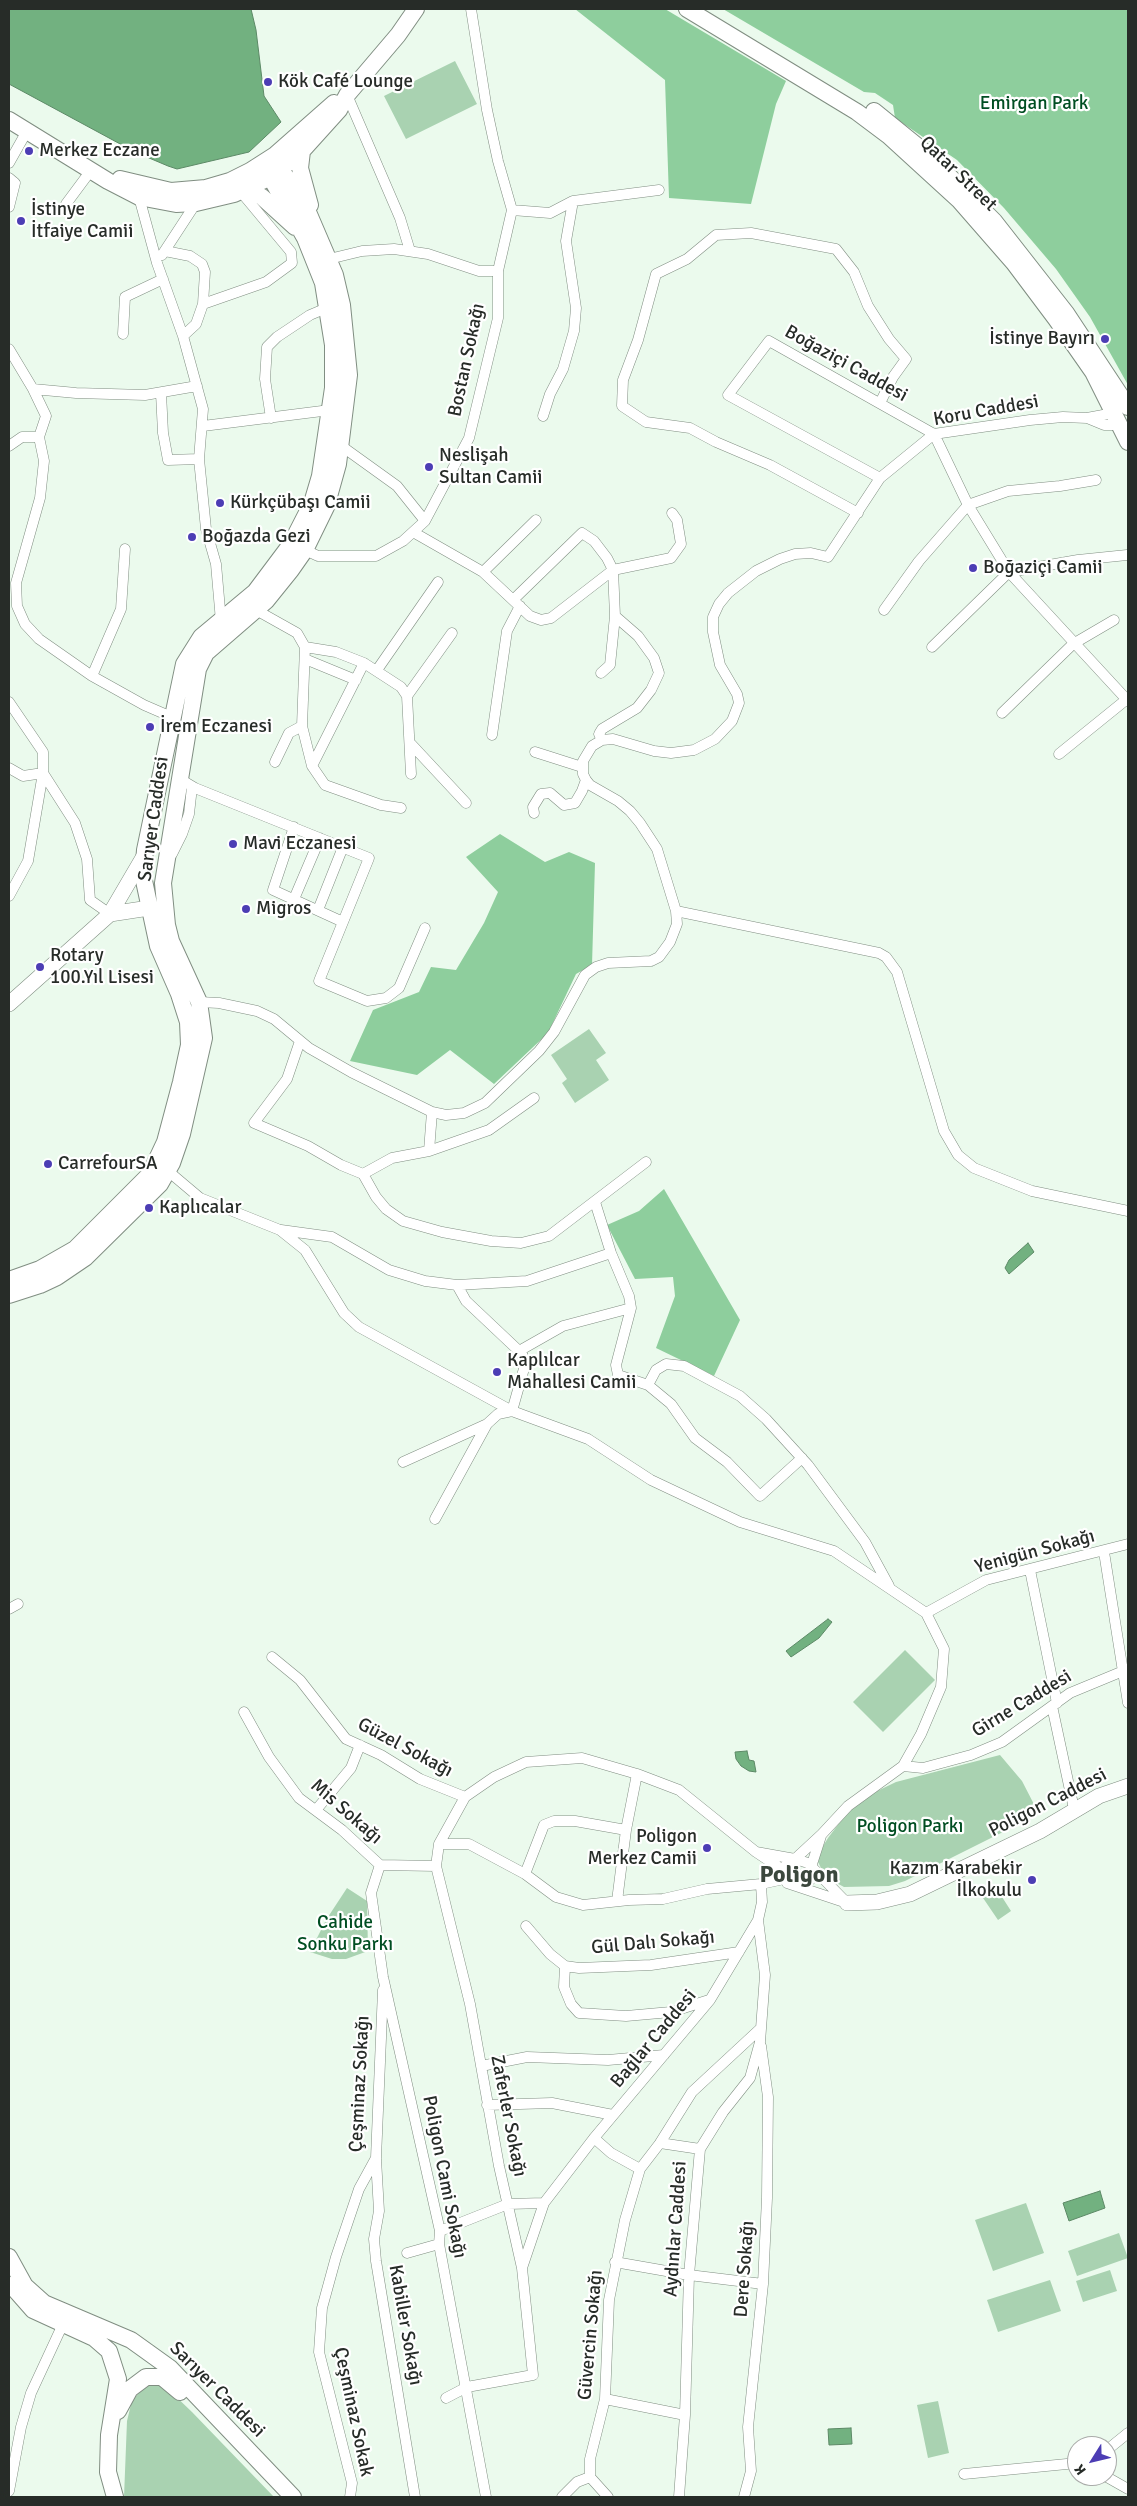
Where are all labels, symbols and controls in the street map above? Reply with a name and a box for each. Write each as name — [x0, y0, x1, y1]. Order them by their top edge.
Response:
place label: Kök Café Lounge — [278, 71, 413, 93]
marker: Kök Café Lounge — [262, 76, 274, 88]
park label: Emirgan Park — [980, 93, 1088, 115]
street label: Qatar Street — [915, 132, 1001, 216]
place label: Merkez Eczane — [39, 140, 160, 162]
marker: Merkez Eczane — [23, 145, 35, 157]
place label: İstinye İtfaiye Camii — [31, 199, 133, 243]
marker: İstinye İtfaiye Camii — [15, 215, 27, 227]
street label: Bostan Sokağı — [444, 301, 490, 419]
street label: Boğaziçi Caddesi — [780, 321, 912, 407]
place label: İstinye Bayırı — [989, 328, 1095, 350]
marker: İstinye Bayırı — [1099, 333, 1111, 345]
street label: Koru Caddesi — [932, 391, 1040, 431]
place label: Neslişah Sultan Camii — [439, 445, 542, 489]
marker: Neslişah Sultan Camii — [423, 461, 435, 473]
place label: Kürkçübaşı Camii — [230, 492, 371, 514]
marker: Kürkçübaşı Camii — [214, 497, 226, 509]
place label: Boğazda Gezi — [202, 526, 311, 548]
marker: Boğazda Gezi — [186, 531, 198, 543]
place label: Boğaziçi Camii — [983, 557, 1103, 579]
marker: Boğaziçi Camii — [967, 562, 979, 574]
place label: İrem Eczanesi — [160, 716, 272, 738]
marker: İrem Eczanesi — [144, 721, 156, 733]
street label: Sarıyer Caddesi — [134, 755, 174, 883]
place label: Mavi Eczanesi — [243, 833, 356, 855]
marker: Mavi Eczanesi — [227, 838, 239, 850]
place label: Migros — [256, 898, 311, 920]
marker: Migros — [240, 903, 252, 915]
place label: Rotary 100.Yıl Lisesi — [50, 945, 154, 989]
marker: Rotary 100.Yıl Lisesi — [34, 961, 46, 973]
place label: CarrefourSA — [58, 1153, 158, 1175]
marker: CarrefourSA — [42, 1158, 54, 1170]
place label: Kaplıcalar — [159, 1197, 241, 1219]
marker: Kaplıcalar — [143, 1202, 155, 1214]
place label: Kaplılcar Mahallesi Camii — [507, 1350, 636, 1394]
marker: Kaplılcar Mahallesi Camii — [491, 1366, 503, 1378]
street label: Yenigün Sokağı — [973, 1525, 1097, 1579]
street label: Girne Caddesi — [968, 1665, 1076, 1743]
street label: Güzel Sokağı — [353, 1713, 457, 1783]
street label: Poligon Caddesi — [985, 1763, 1111, 1843]
street label: Mis Sokağı — [305, 1775, 387, 1849]
park label: Poligon Parkı — [857, 1816, 963, 1838]
place label: Poligon Merkez Camii — [587, 1826, 697, 1870]
marker: Poligon Merkez Camii — [701, 1842, 713, 1854]
place label: Kazım Karabekir İlkokulu — [890, 1858, 1022, 1902]
district label: Poligon — [759, 1862, 839, 1890]
marker: Kazım Karabekir İlkokulu — [1026, 1874, 1038, 1886]
park label: Cahide Sonku Parkı — [297, 1912, 393, 1956]
street label: Gül Dalı Sokağı — [590, 1926, 716, 1960]
street label: Bağlar Caddesi — [606, 1985, 702, 2093]
street label: Çeşminaz Sokağı — [345, 2015, 375, 2153]
street label: Zaferler Sokağı — [485, 2053, 531, 2179]
street label: Poligon Cami Sokağı — [417, 2094, 471, 2260]
street label: Aydınlar Caddesi — [660, 2160, 692, 2298]
street label: Dere Sokağı — [730, 2220, 760, 2318]
street label: Kabiller Sokağı — [383, 2263, 427, 2387]
street label: Güvercin Sokağı — [574, 2269, 608, 2401]
street label: Sarıyer Caddesi — [164, 2337, 270, 2443]
street label: Çeşminaz Sokak — [328, 2345, 378, 2479]
north arrow — [1067, 2436, 1117, 2486]
text: K — [1071, 2461, 1090, 2478]

